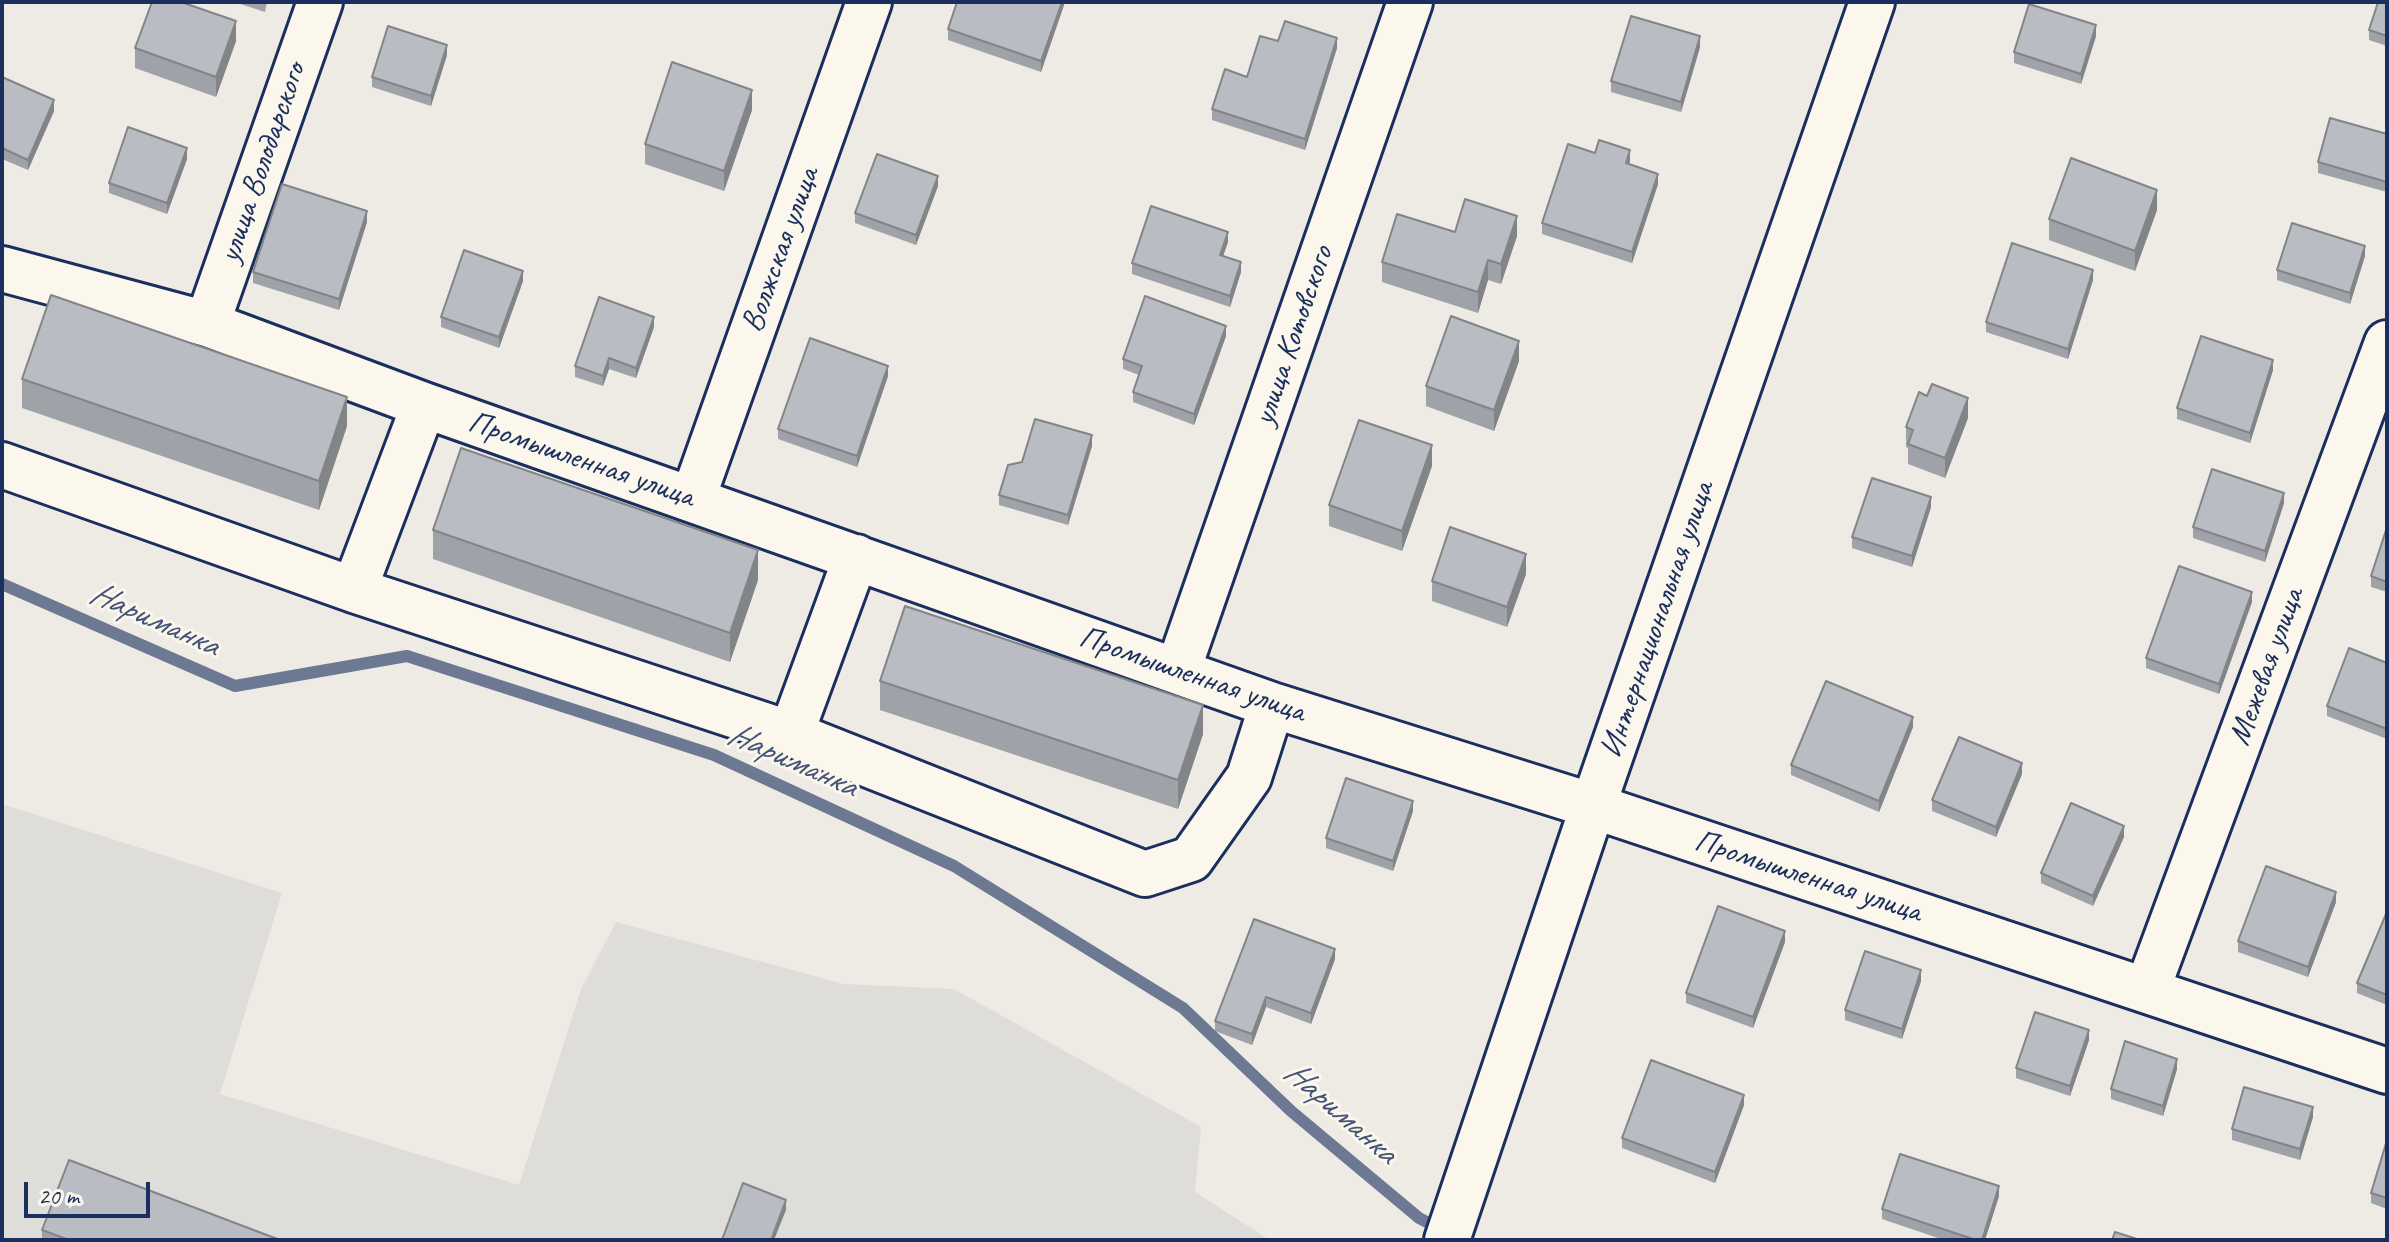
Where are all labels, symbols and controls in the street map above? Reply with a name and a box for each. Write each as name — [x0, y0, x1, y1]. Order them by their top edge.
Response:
street label: улица Володарского — [211, 58, 315, 268]
street label: Волжская улица — [734, 163, 828, 337]
street label: улица Котовского — [1245, 241, 1343, 431]
street label: Промышленная улица — [463, 403, 699, 517]
street label: Интернациональная улица — [1593, 477, 1723, 763]
water label: Нариманка — [83, 574, 225, 666]
street label: Межевая улица — [2221, 583, 2313, 751]
street label: Промышленная улица — [1074, 618, 1310, 732]
water label: Нариманка — [721, 715, 863, 807]
street label: Промышленная улица — [1690, 822, 1926, 932]
water label: Нариманка — [1275, 1053, 1405, 1173]
scale bar — [28, 1166, 154, 1216]
text: 20 m — [38, 1181, 79, 1211]

